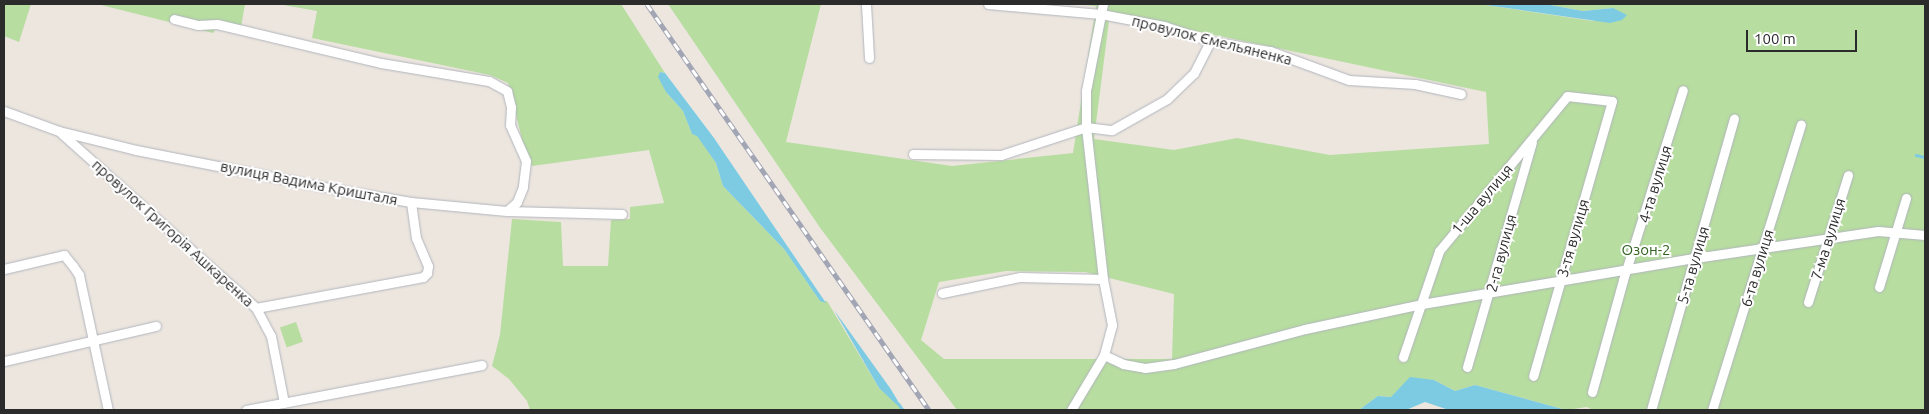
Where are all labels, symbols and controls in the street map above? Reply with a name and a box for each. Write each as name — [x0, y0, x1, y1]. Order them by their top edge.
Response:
street label: провулок Ємельяненка — [1130, 11, 1294, 69]
scale bar — [1749, 20, 1860, 52]
text: 100 m — [1754, 30, 1796, 47]
street label: 4-та вулиця — [1635, 143, 1675, 225]
street label: провулок Григорія Ашкаренка — [88, 156, 258, 310]
street label: вулиця Вадима Кришталя — [219, 157, 399, 209]
street label: 1-ша вулиця — [1448, 160, 1516, 238]
street label: 7-ма вулиця — [1807, 196, 1849, 282]
street label: 3-тя вулиця — [1553, 197, 1593, 279]
street label: 2-га вулиця — [1482, 212, 1520, 294]
street label: 5-та вулиця — [1673, 224, 1713, 306]
street label: 6-та вулиця — [1737, 227, 1777, 309]
park label: Озон-2 — [1621, 241, 1671, 259]

